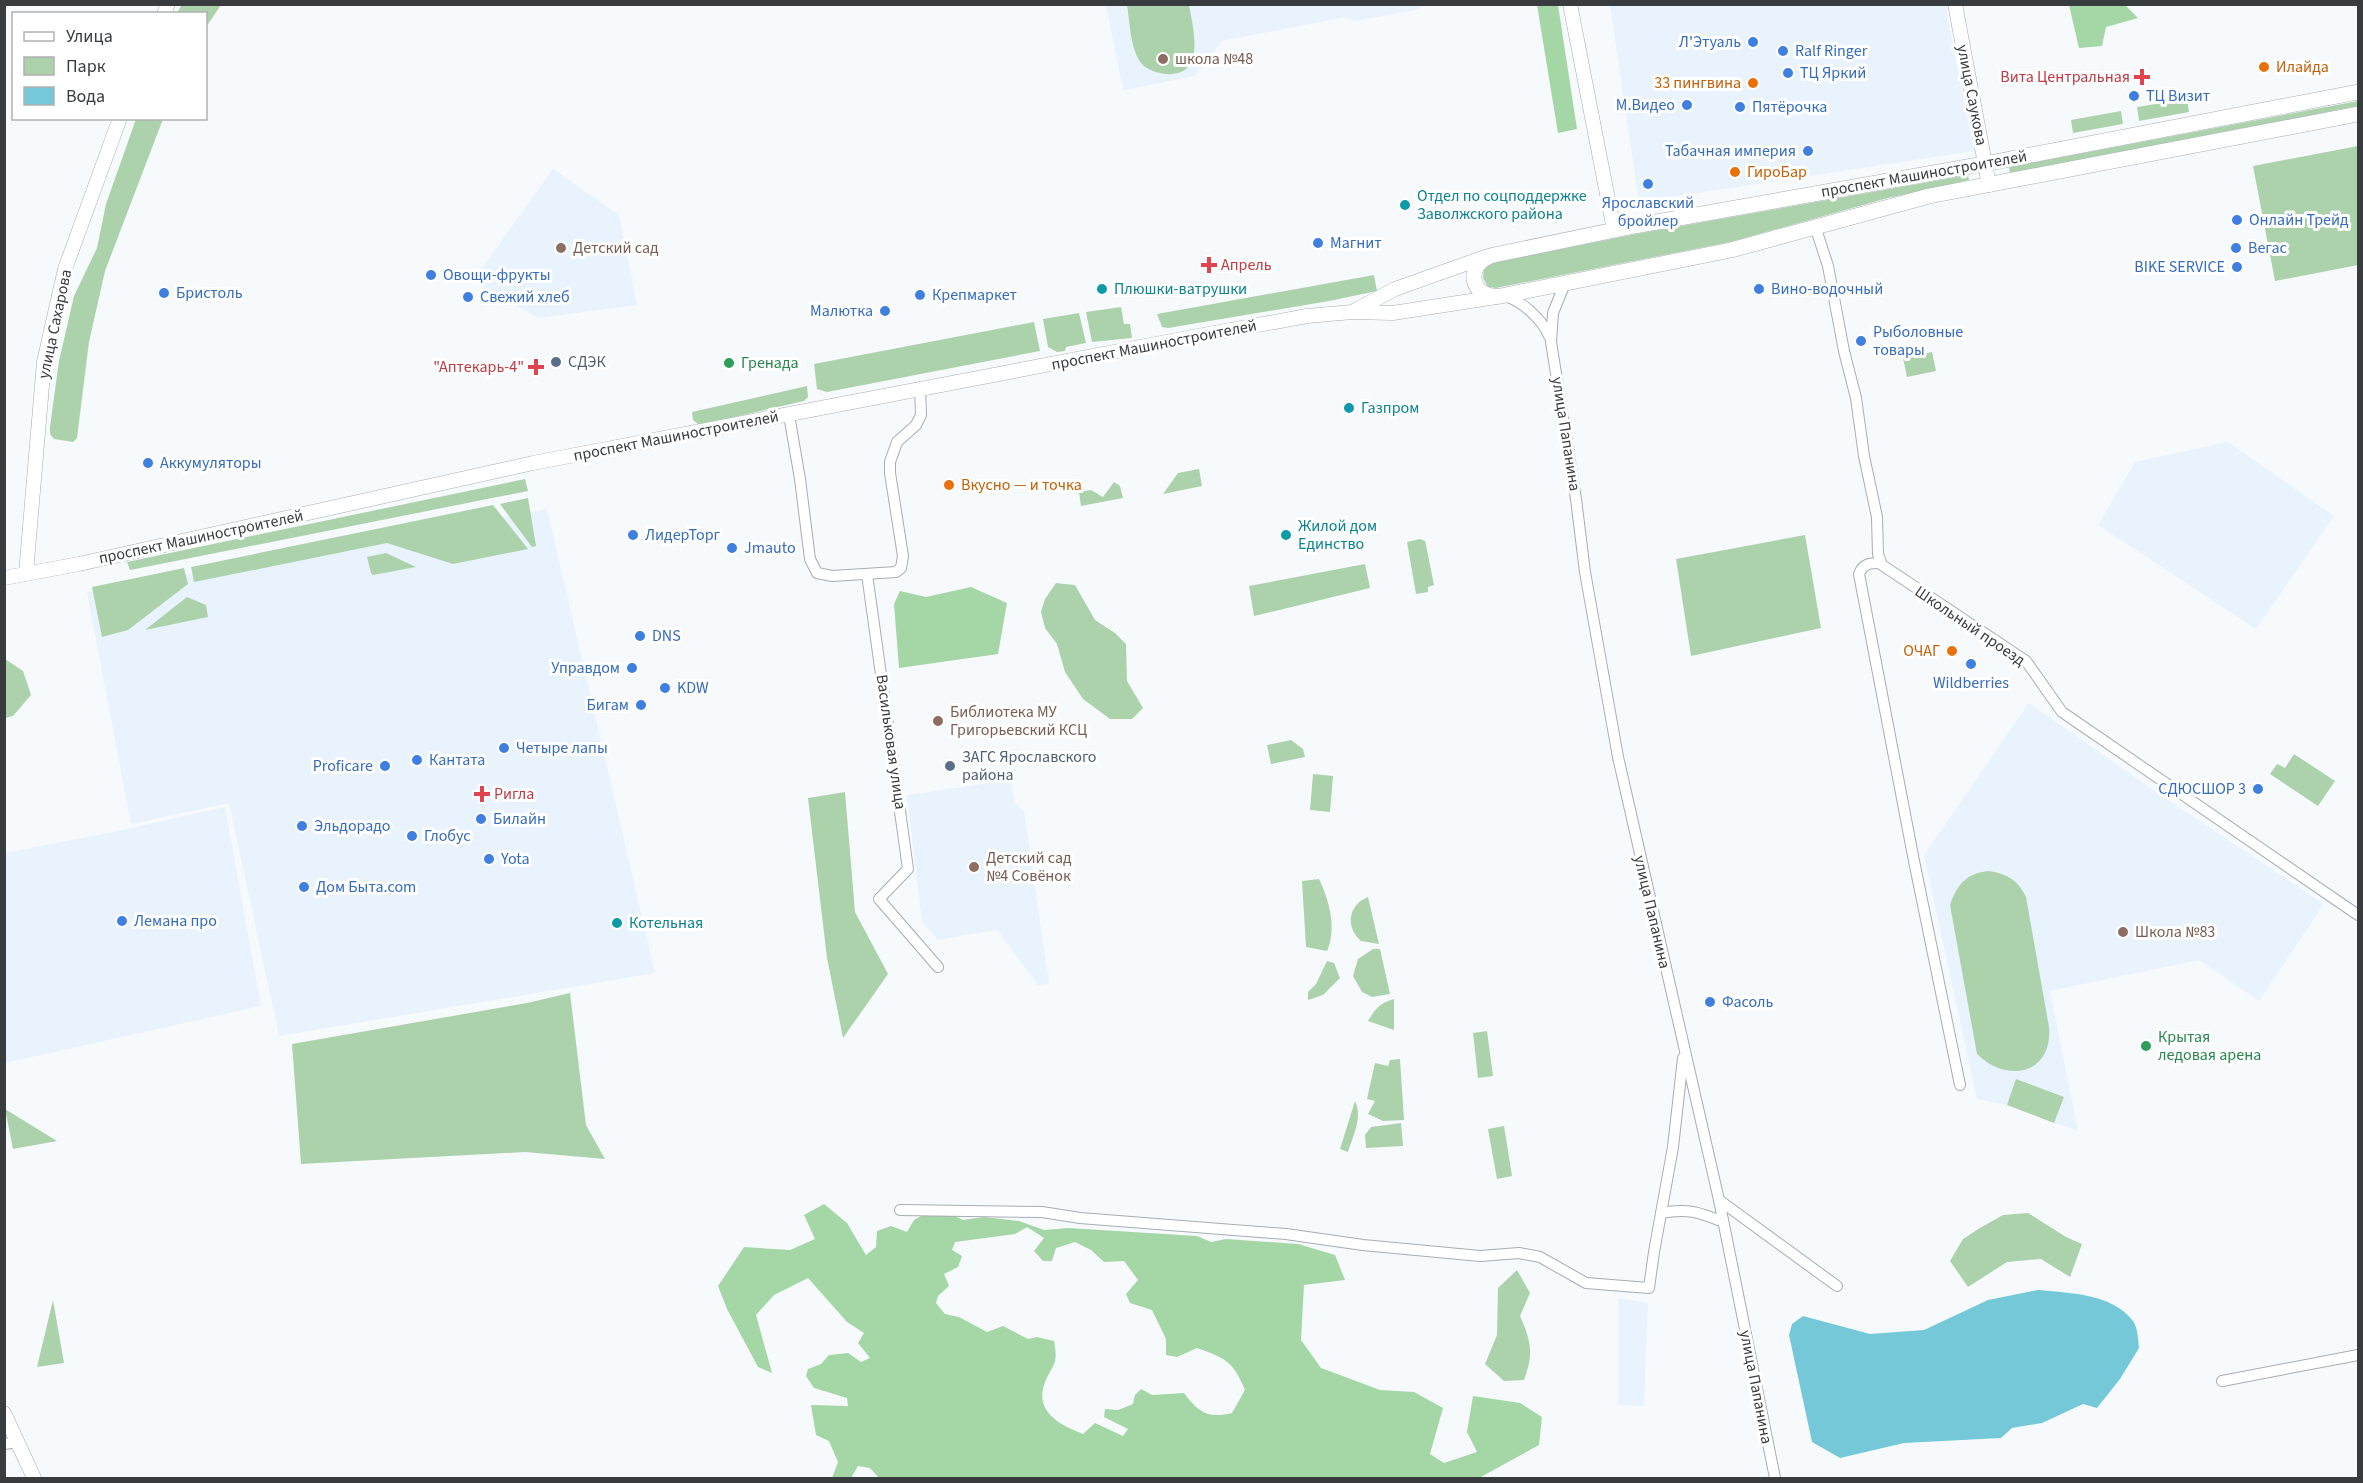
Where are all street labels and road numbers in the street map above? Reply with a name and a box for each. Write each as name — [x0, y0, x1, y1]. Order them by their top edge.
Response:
street label: улица Саукова — [1951, 43, 1993, 147]
street label: проспект Машиностроителей — [1819, 145, 2029, 203]
street label: улица Сахарова — [33, 267, 77, 381]
street label: проспект Машиностроителей — [1049, 314, 1259, 376]
street label: улица Папанина — [1546, 375, 1586, 493]
street label: проспект Машиностроителей — [571, 405, 781, 467]
street label: проспект Машиностроителей — [97, 505, 305, 569]
street label: Школьный проезд — [1910, 581, 2030, 671]
street label: Васильковая улица — [871, 673, 911, 811]
street label: улица Папанина — [1628, 853, 1676, 971]
street label: улица Папанина — [1734, 1328, 1778, 1446]

